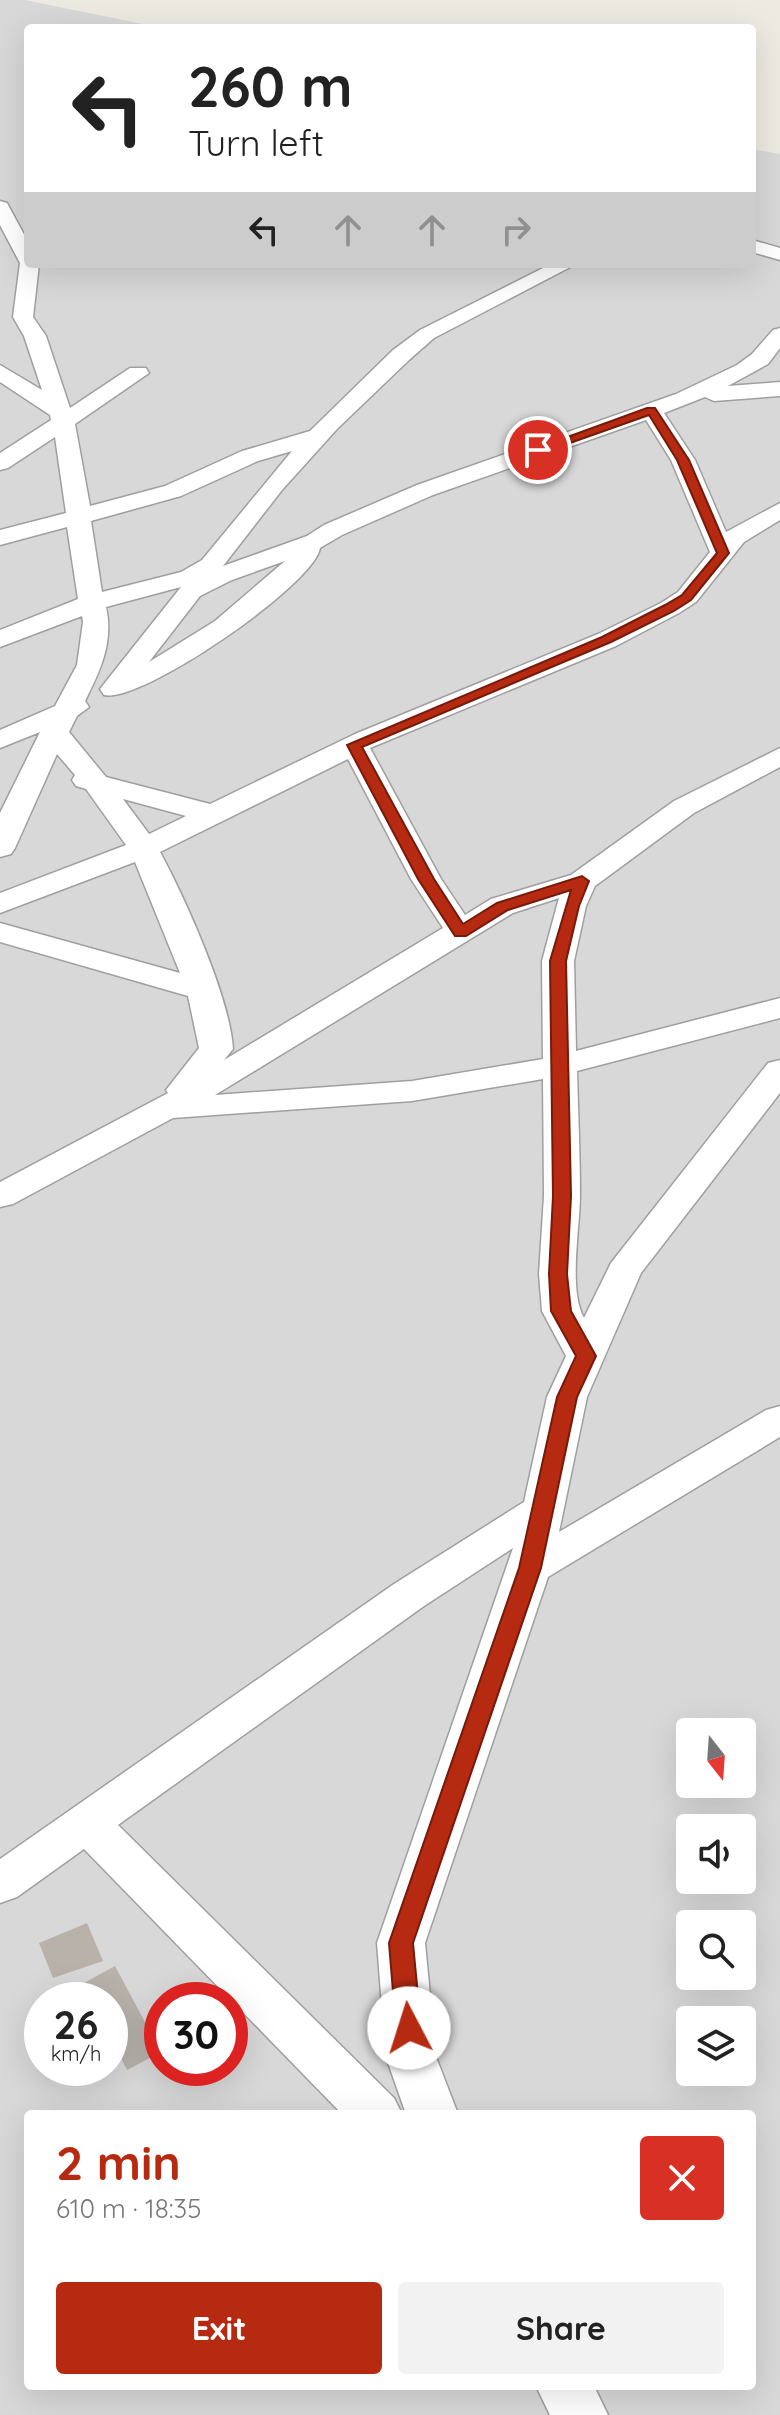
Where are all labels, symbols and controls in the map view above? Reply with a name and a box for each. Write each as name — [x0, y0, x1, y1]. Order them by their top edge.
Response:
text: 260 m — [188, 51, 353, 121]
icon: left — [56, 56, 160, 160]
text: Turn left — [188, 120, 324, 165]
icon: left — [242, 208, 286, 252]
icon: ahead — [326, 208, 370, 252]
icon: ahead — [410, 208, 454, 252]
icon: right — [494, 208, 538, 252]
pin — [504, 416, 572, 484]
icon: arrive — [516, 428, 560, 472]
north arrow — [676, 1718, 756, 1798]
map controls — [676, 1718, 756, 2086]
button: sound — [676, 1814, 756, 1894]
button: search — [676, 1910, 756, 1990]
speed limit sign: 30 — [144, 1982, 248, 2086]
position arrow — [367, 1986, 451, 2070]
text: 26 — [54, 1999, 98, 2049]
button: layers — [676, 2006, 756, 2086]
text: km/h — [51, 2041, 101, 2066]
text: 2 min — [56, 2132, 181, 2192]
button: close — [640, 2136, 724, 2220]
text: 610 m · 18:35 — [56, 2192, 201, 2225]
button: Exit — [56, 2282, 382, 2374]
button: Share — [398, 2282, 724, 2374]

